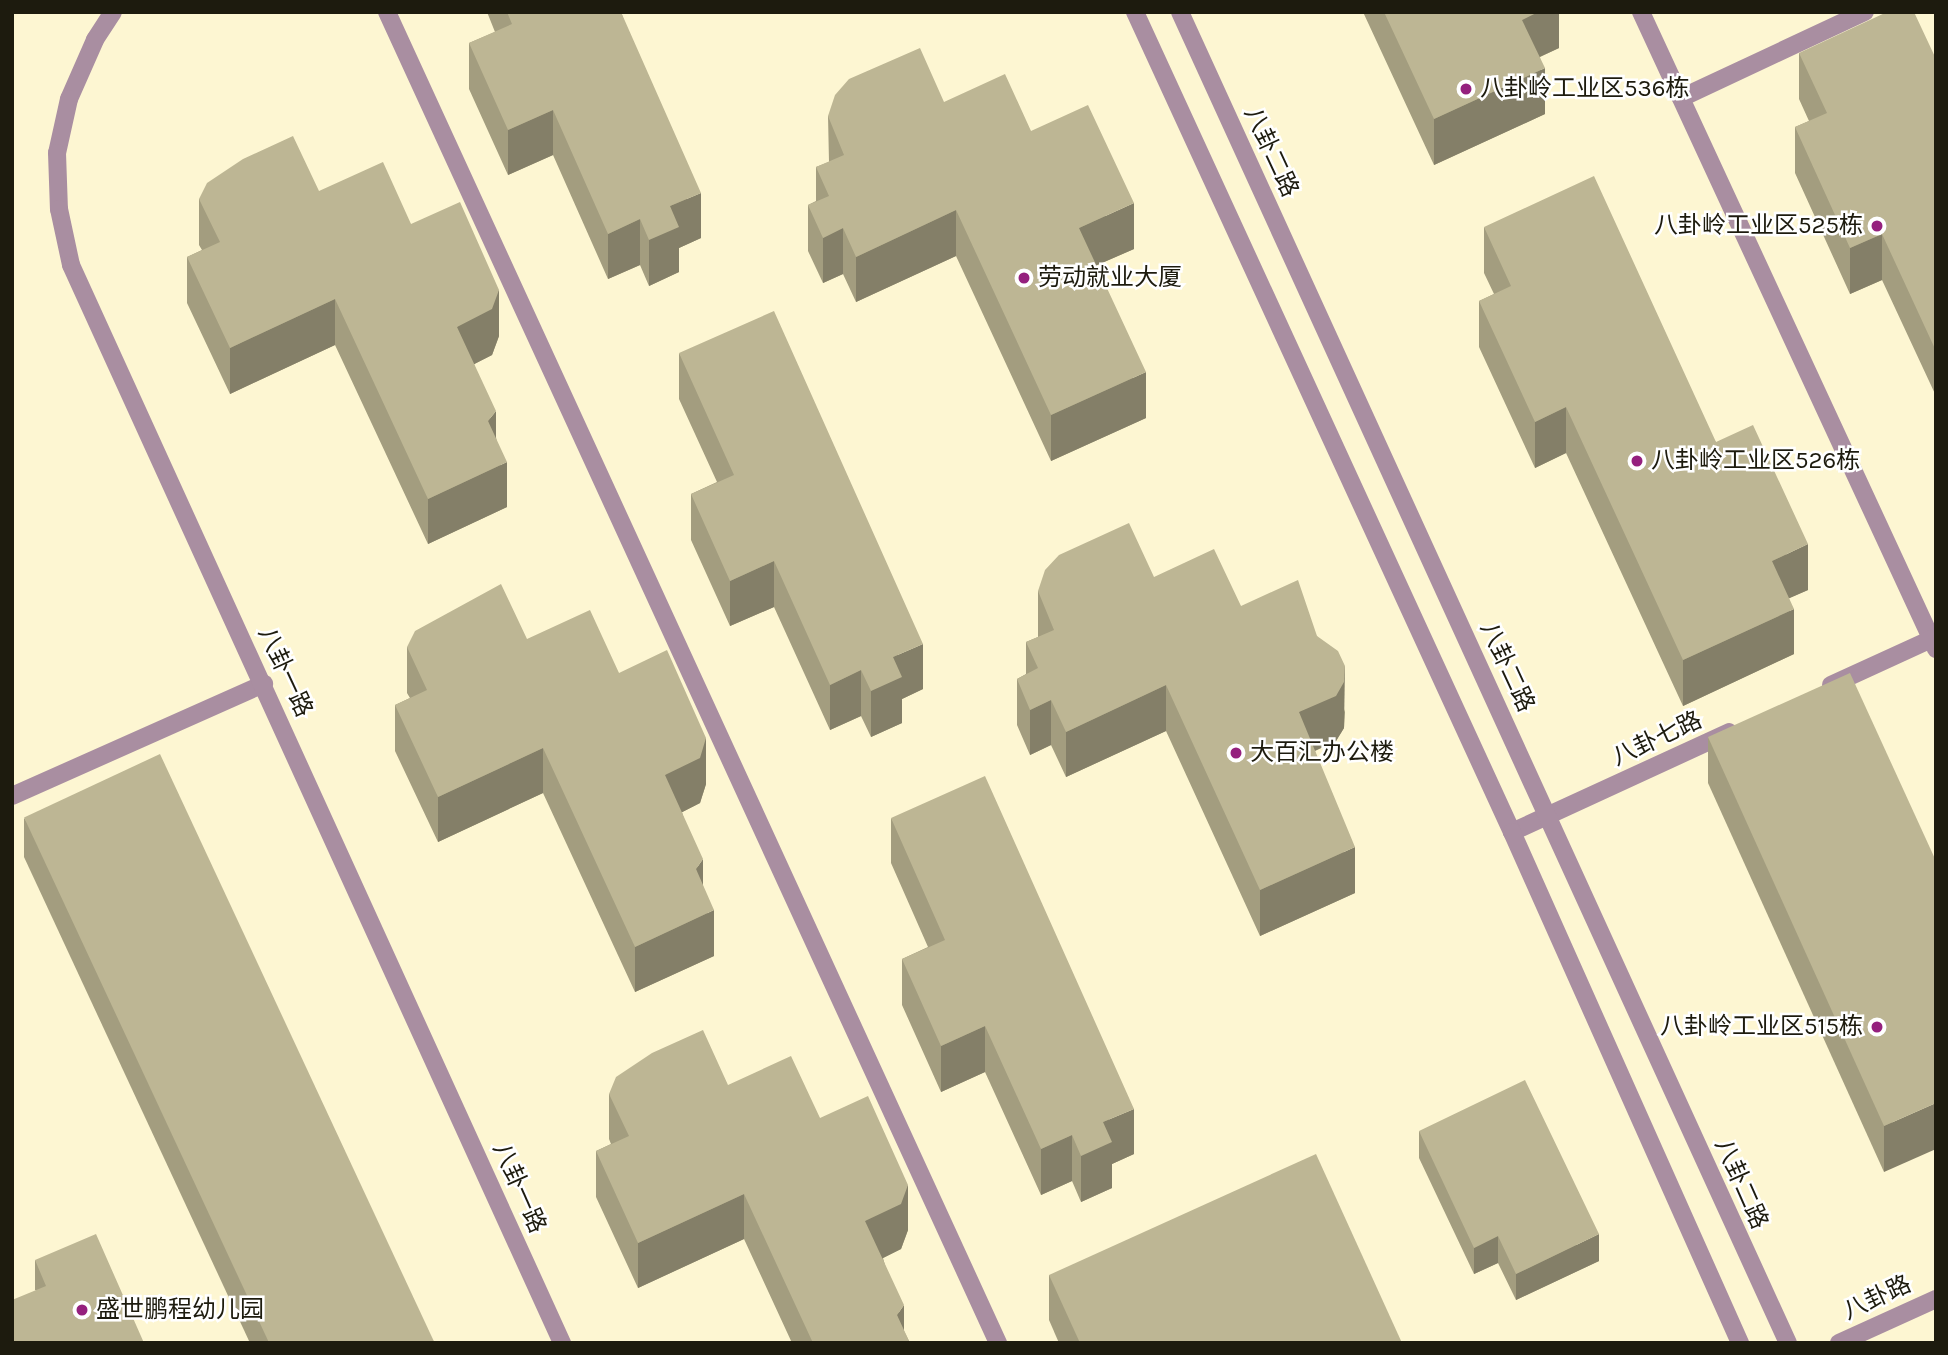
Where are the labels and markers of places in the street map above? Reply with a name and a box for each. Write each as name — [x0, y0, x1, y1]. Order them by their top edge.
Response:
place label: 八卦岭工业区536栋 — [1480, 75, 1689, 103]
marker: 八卦岭工业区536栋 — [1458, 81, 1474, 97]
place label: 八卦岭工业区525栋 — [1654, 212, 1863, 240]
marker: 八卦岭工业区525栋 — [1869, 218, 1885, 234]
place label: 劳动就业大厦 — [1038, 264, 1182, 292]
marker: 劳动就业大厦 — [1016, 270, 1032, 286]
place label: 八卦岭工业区526栋 — [1651, 447, 1860, 475]
marker: 八卦岭工业区526栋 — [1629, 453, 1645, 469]
place label: 大百汇办公楼 — [1250, 739, 1394, 767]
marker: 大百汇办公楼 — [1228, 745, 1244, 761]
place label: 八卦岭工业区515栋 — [1660, 1013, 1863, 1041]
marker: 八卦岭工业区515栋 — [1869, 1019, 1885, 1035]
place label: 盛世鹏程幼儿园 — [96, 1296, 264, 1324]
marker: 盛世鹏程幼儿园 — [74, 1302, 90, 1318]

